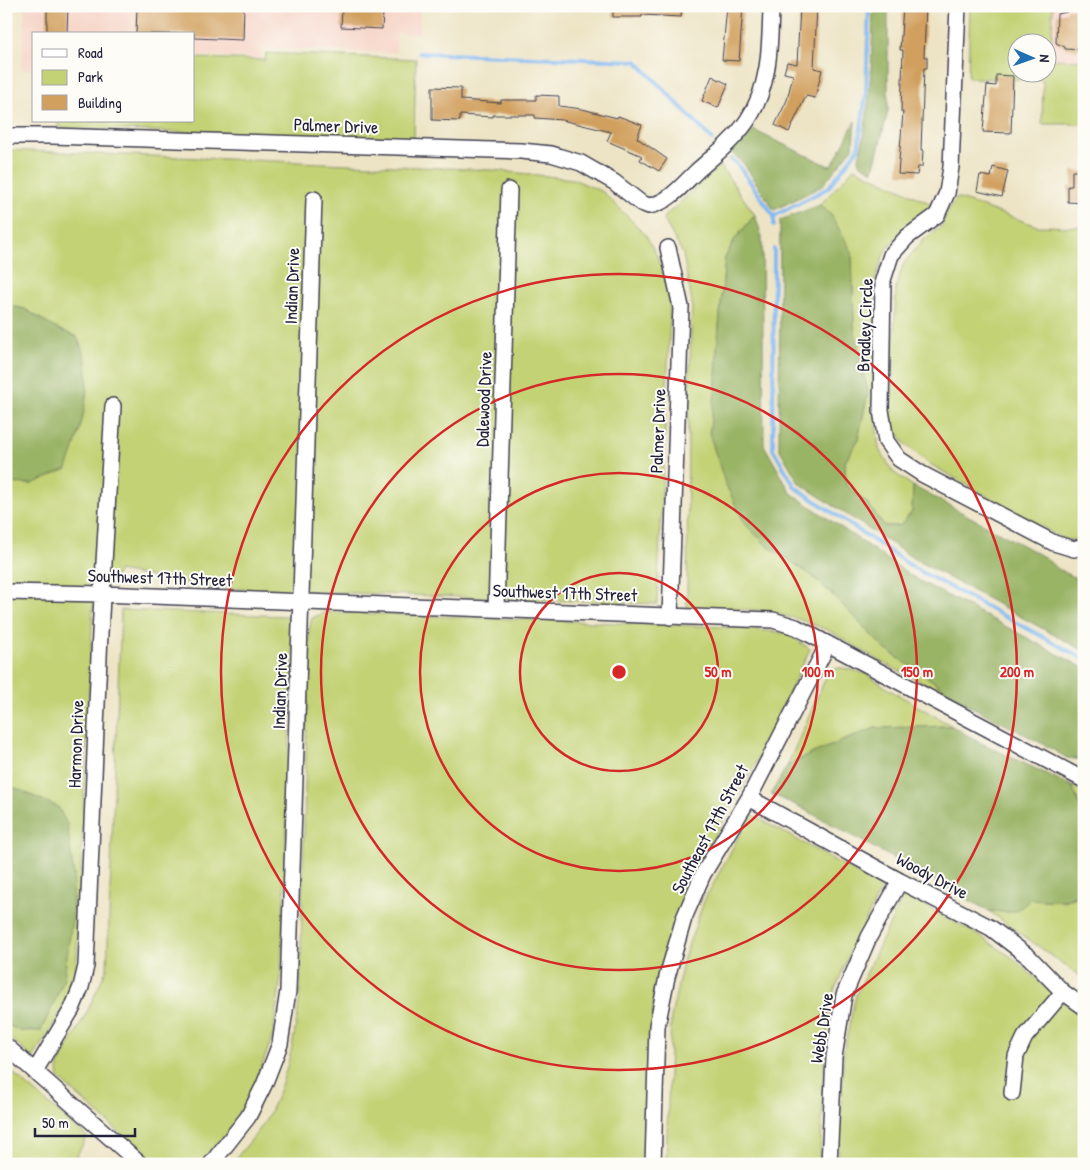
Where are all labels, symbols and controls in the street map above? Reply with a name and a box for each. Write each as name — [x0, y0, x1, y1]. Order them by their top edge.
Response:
legend — [32, 32, 195, 122]
north arrow — [1008, 32, 1058, 82]
text: Road — [78, 42, 103, 63]
text: N — [1036, 54, 1055, 63]
text: Park — [78, 66, 103, 87]
text: Building — [78, 92, 122, 113]
street label: Palmer Drive — [293, 112, 379, 139]
street label: Indian Drive — [278, 247, 305, 325]
street label: Bradley Circle — [850, 278, 879, 372]
street label: Dalewood Drive — [469, 351, 498, 447]
street label: Palmer Drive — [644, 388, 671, 474]
street label: Southwest 17th Street — [87, 562, 233, 593]
street label: Southwest 17th Street — [492, 577, 638, 608]
street label: Indian Drive — [266, 652, 293, 730]
text: 50 m — [705, 661, 731, 682]
text: 100 m — [802, 661, 834, 682]
text: 150 m — [901, 661, 933, 682]
text: 200 m — [1000, 661, 1034, 682]
centre of rings — [610, 663, 628, 681]
street label: Harmon Drive — [61, 700, 90, 788]
street label: Southeast 17th Street — [665, 759, 755, 898]
street label: Woody Drive — [892, 846, 973, 905]
street label: Webb Drive — [804, 991, 839, 1065]
scale bar — [35, 1105, 135, 1137]
text: 50 m — [42, 1112, 69, 1133]

